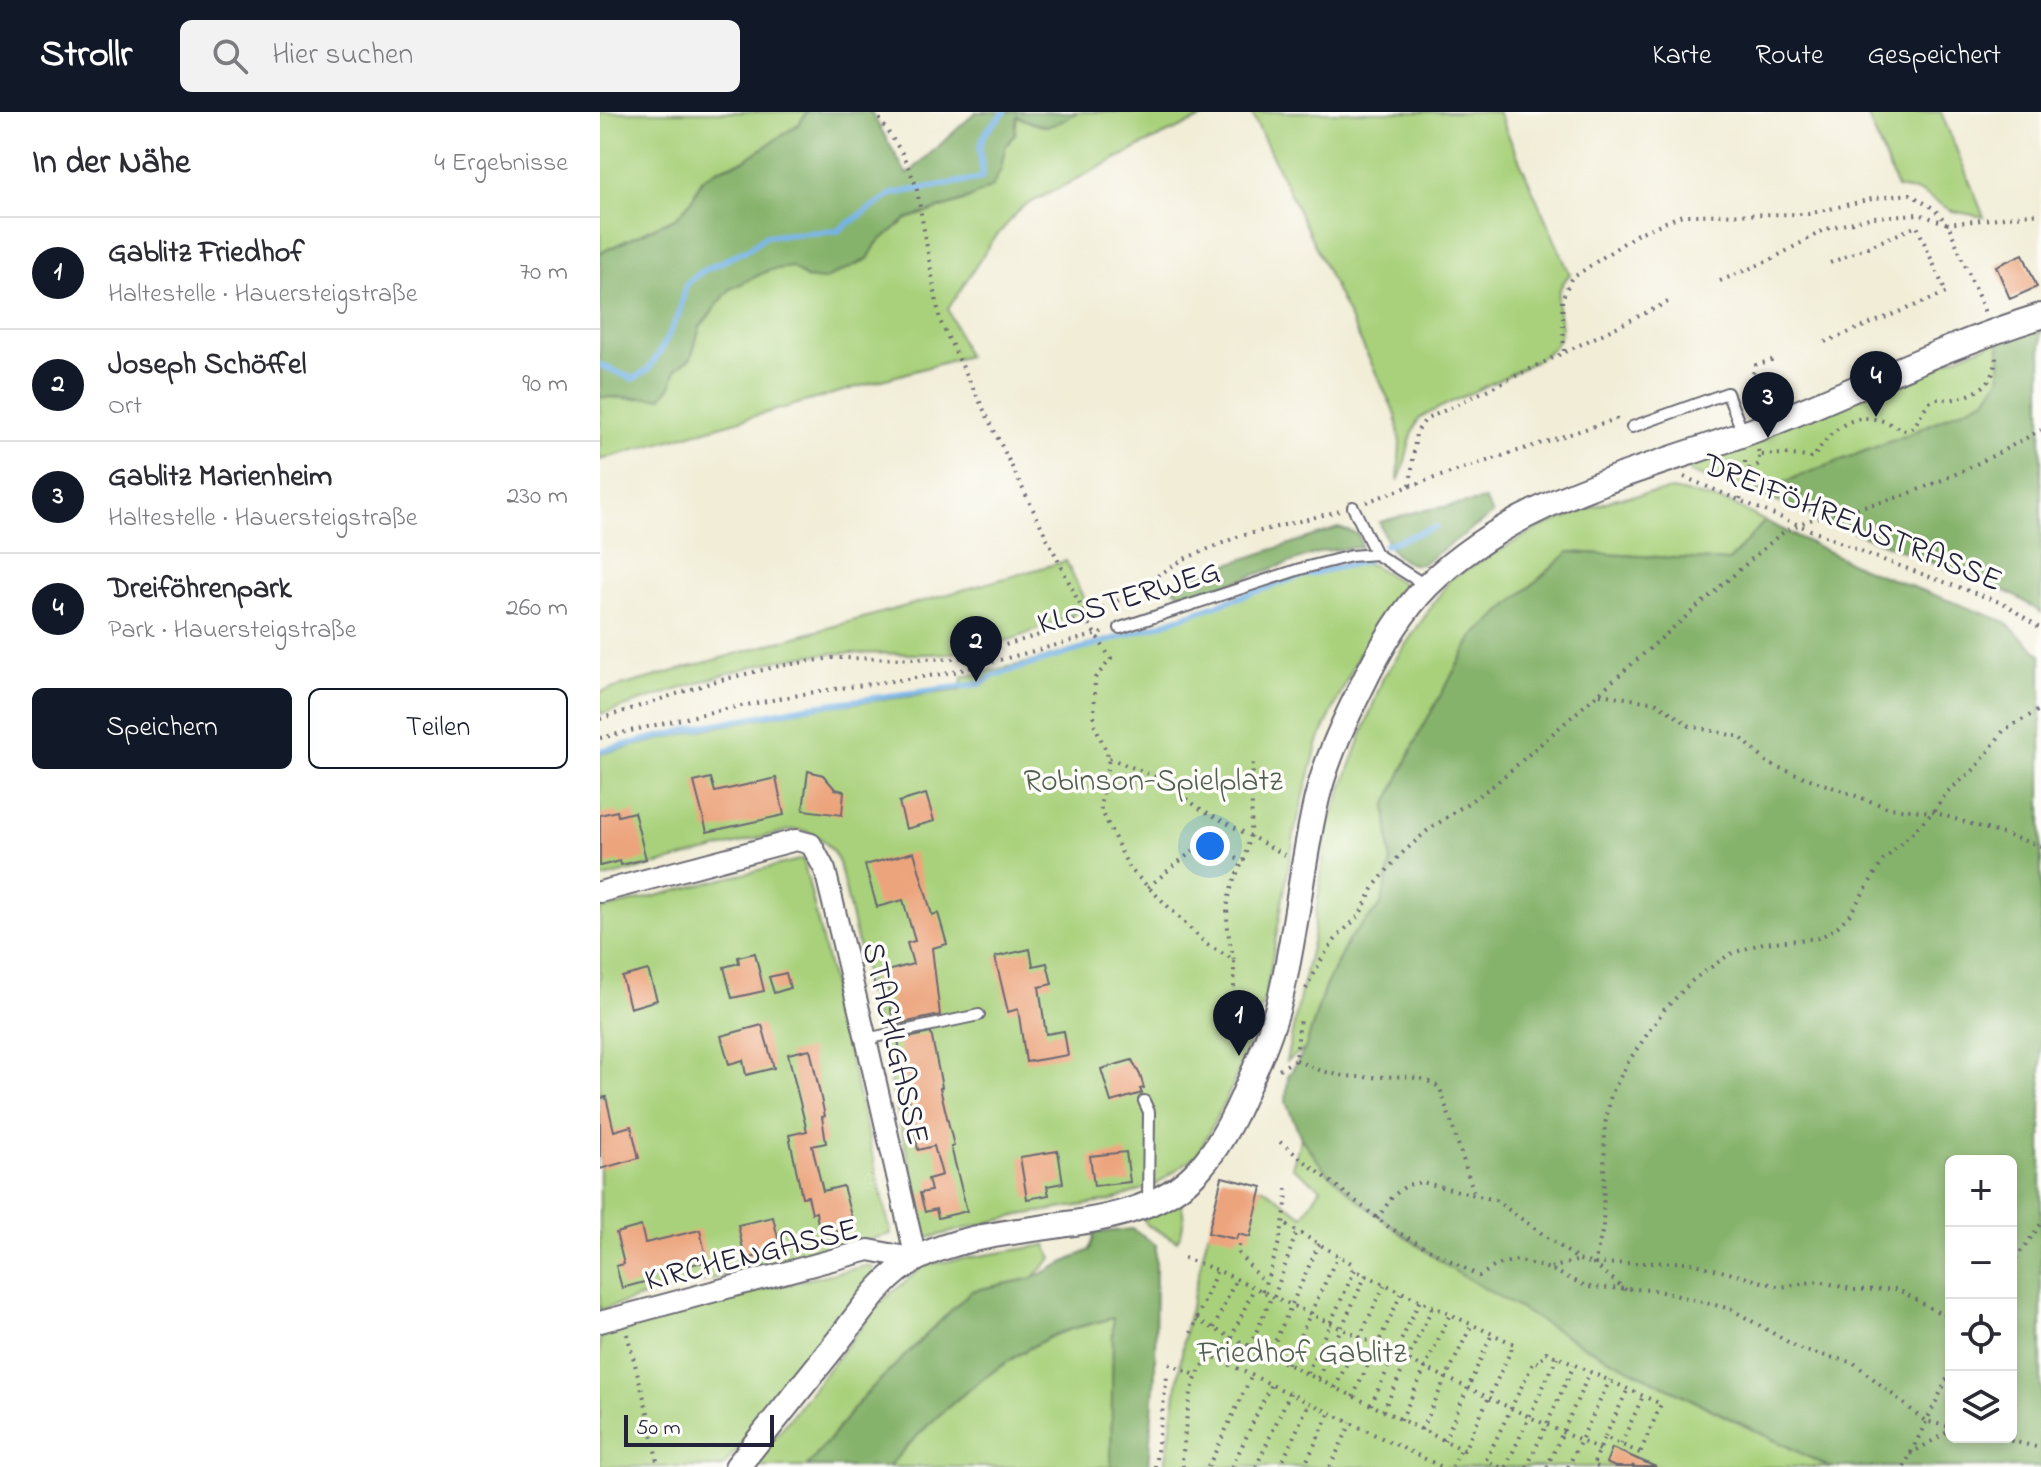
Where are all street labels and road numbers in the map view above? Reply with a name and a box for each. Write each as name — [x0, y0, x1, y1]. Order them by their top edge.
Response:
street label: DREIFÖHRENSTRASSE — [1694, 442, 2009, 606]
street label: KLOSTERWEG — [1032, 549, 1226, 649]
street label: STACHLGASSE — [847, 938, 940, 1150]
street label: KIRCHENGASSE — [640, 1207, 864, 1306]

